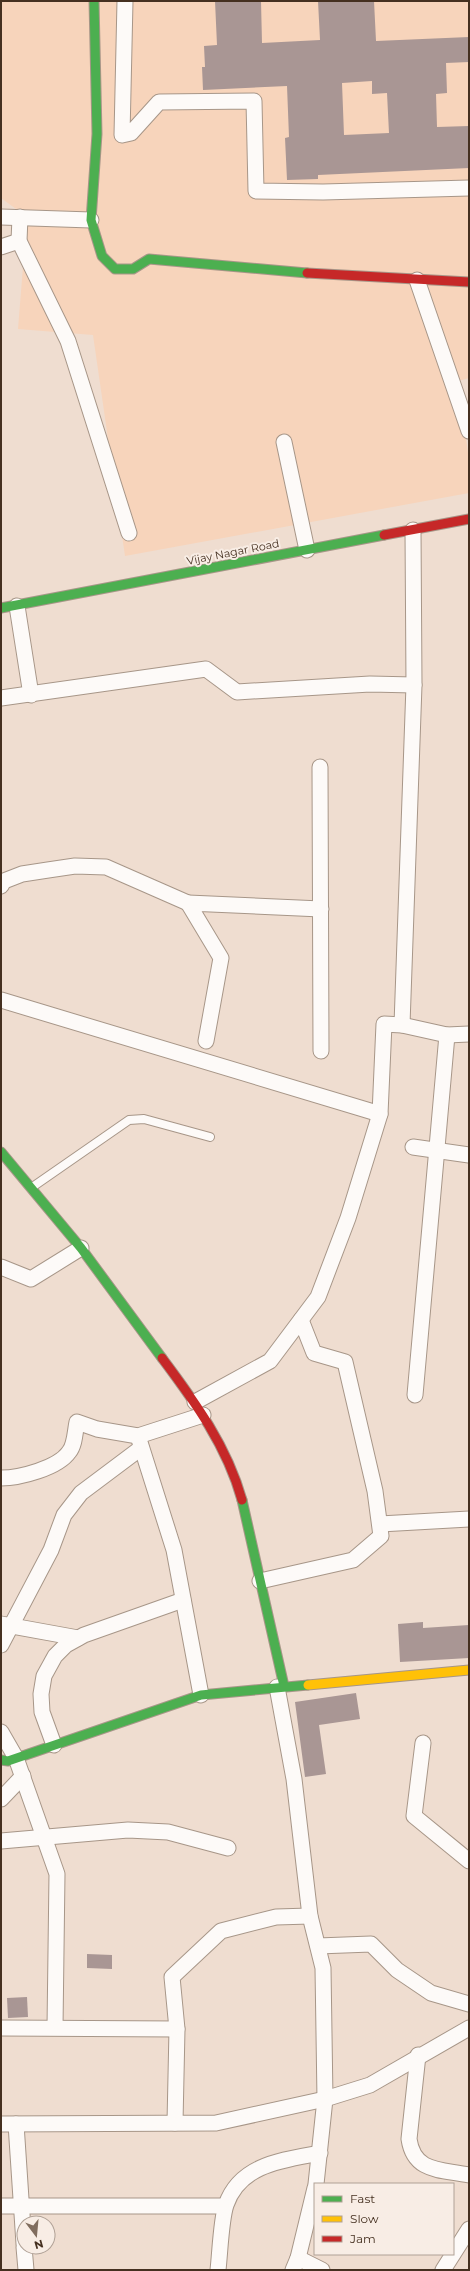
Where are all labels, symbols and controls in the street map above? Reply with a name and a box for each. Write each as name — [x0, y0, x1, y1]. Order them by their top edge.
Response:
street label: Vijay Nagar Road — [185, 536, 281, 568]
legend — [314, 2183, 454, 2255]
text: Fast — [350, 2191, 375, 2206]
text: Slow — [350, 2211, 379, 2226]
north arrow — [16, 2215, 56, 2255]
text: Jam — [349, 2231, 376, 2246]
text: N — [33, 2237, 45, 2253]

